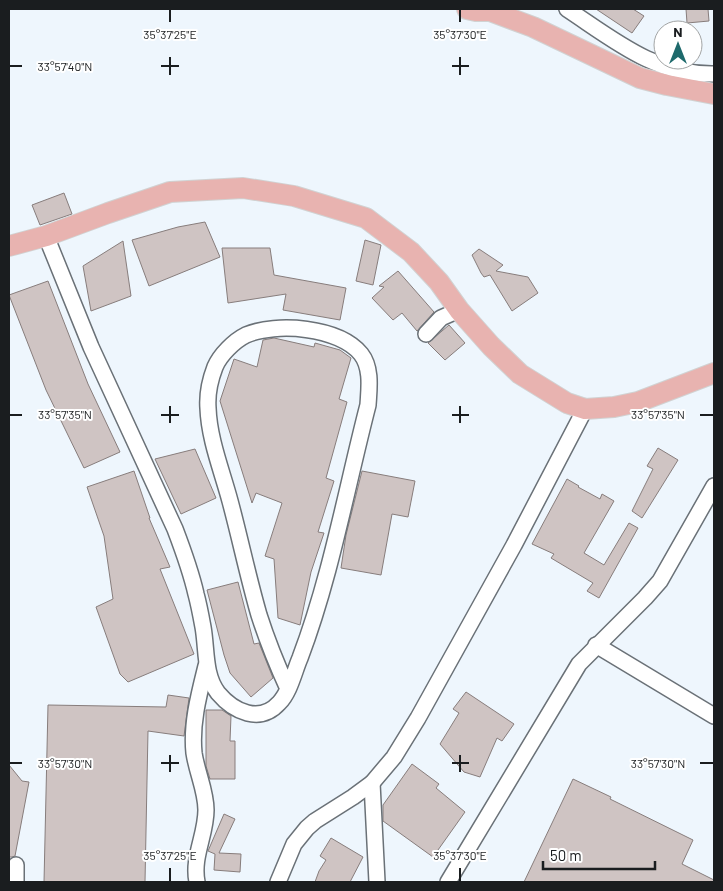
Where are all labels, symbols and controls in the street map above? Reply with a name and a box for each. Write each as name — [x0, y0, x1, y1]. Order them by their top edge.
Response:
north arrow — [653, 20, 703, 70]
text: N — [673, 23, 683, 40]
text: 35°37'25"E — [143, 27, 197, 41]
text: 35°37'30"E — [433, 27, 487, 41]
text: 33°57'40"N — [38, 59, 92, 73]
text: 33°57'35"N — [38, 407, 92, 421]
text: 33°57'35"N — [631, 407, 685, 421]
text: 33°57'30"N — [38, 756, 92, 770]
text: 33°57'30"N — [631, 756, 685, 770]
scale bar — [543, 838, 656, 870]
text: 50 m — [550, 846, 582, 864]
text: 35°37'25"E — [143, 848, 197, 862]
text: 35°37'30"E — [433, 848, 487, 862]

